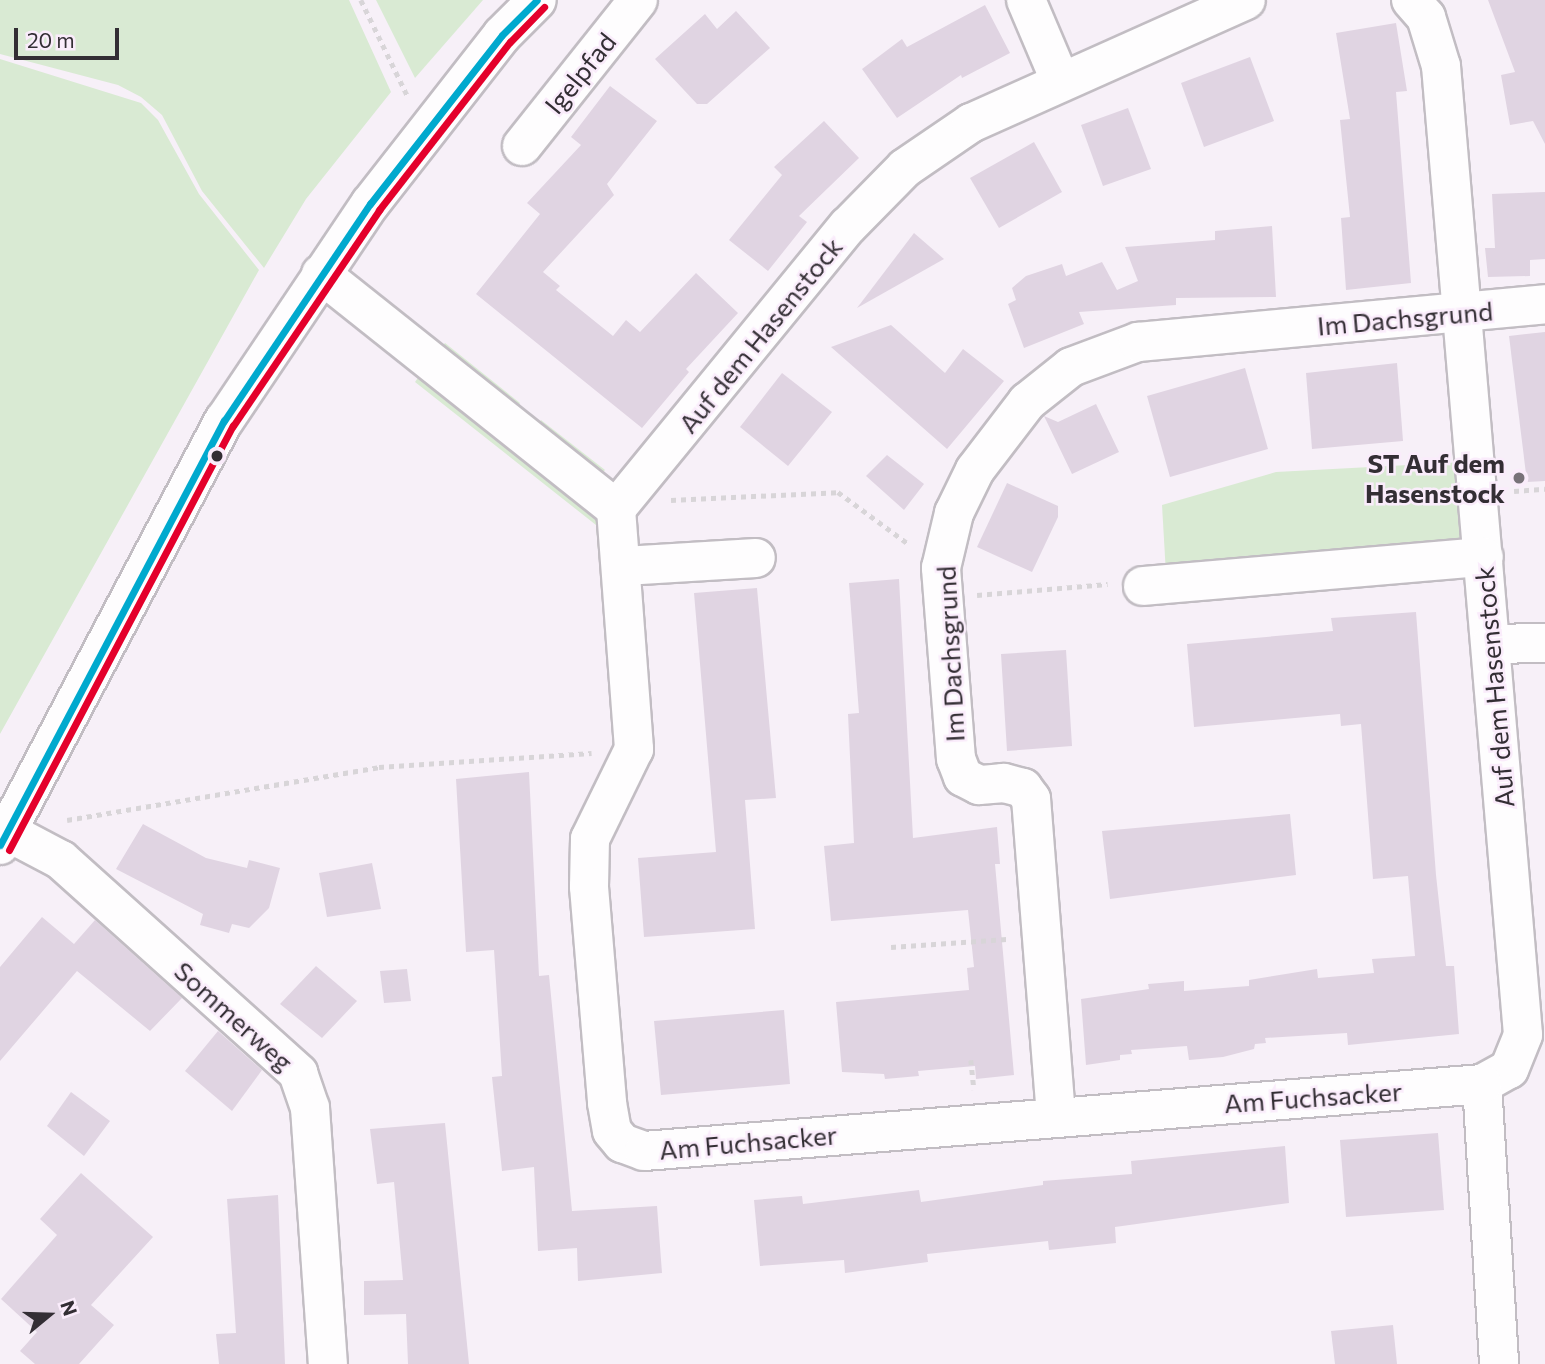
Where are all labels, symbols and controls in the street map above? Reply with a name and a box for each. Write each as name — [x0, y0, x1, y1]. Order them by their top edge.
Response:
scale bar — [18, 14, 122, 58]
street label: Igelpfad — [538, 26, 622, 120]
text: 20 m — [27, 27, 75, 52]
street label: Auf dem Hasenstock — [672, 231, 848, 439]
street label: Im Dachsgrund — [1316, 295, 1494, 341]
place label: ST Auf dem Hasenstock — [1365, 447, 1505, 508]
unlabelled marker — [210, 449, 224, 463]
marker: ST Auf dem Hasenstock — [1511, 470, 1527, 486]
street label: Im Dachsgrund — [930, 565, 970, 743]
street label: Auf dem Hasenstock — [1468, 565, 1520, 809]
street label: Sommerweg — [168, 955, 300, 1077]
street label: Am Fuchsacker — [1223, 1075, 1403, 1119]
street label: Am Fuchsacker — [658, 1119, 838, 1165]
north arrow — [14, 1280, 84, 1350]
text: N — [56, 1298, 83, 1318]

